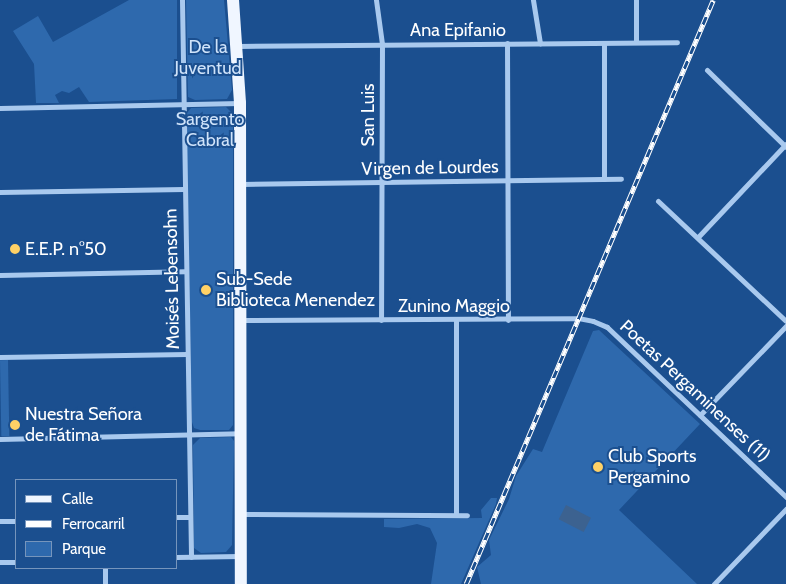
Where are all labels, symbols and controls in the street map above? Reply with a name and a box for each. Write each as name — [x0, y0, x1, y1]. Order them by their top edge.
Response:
street label: Ana Epifanio — [410, 19, 506, 41]
park label: De la Juventud — [174, 37, 242, 80]
street label: San Luis — [357, 84, 379, 146]
park label: Sargento Cabral — [176, 109, 244, 152]
street label: Virgen de Lourdes — [361, 156, 499, 180]
street label: Moisés Lebensohn — [160, 208, 184, 350]
place label: E.E.P. n°50 — [25, 238, 107, 260]
marker: E.E.P. n°50 — [9, 243, 21, 255]
place label: Sub-Sede Biblioteca Menendez — [216, 269, 375, 312]
marker: Sub-Sede Biblioteca Menendez — [200, 284, 212, 296]
street label: Zunino Maggio — [398, 295, 510, 317]
street label: Poetas Pergaminenses (11) — [615, 316, 775, 466]
place label: Nuestra Señora de Fátima — [25, 404, 142, 446]
marker: Nuestra Señora de Fátima — [9, 419, 21, 431]
place label: Club Sports Pergamino — [608, 446, 696, 488]
marker: Club Sports Pergamino — [592, 461, 604, 473]
legend — [15, 479, 178, 569]
text: Calle — [62, 490, 93, 508]
text: Ferrocarril — [62, 515, 125, 533]
text: Parque — [62, 540, 106, 558]

